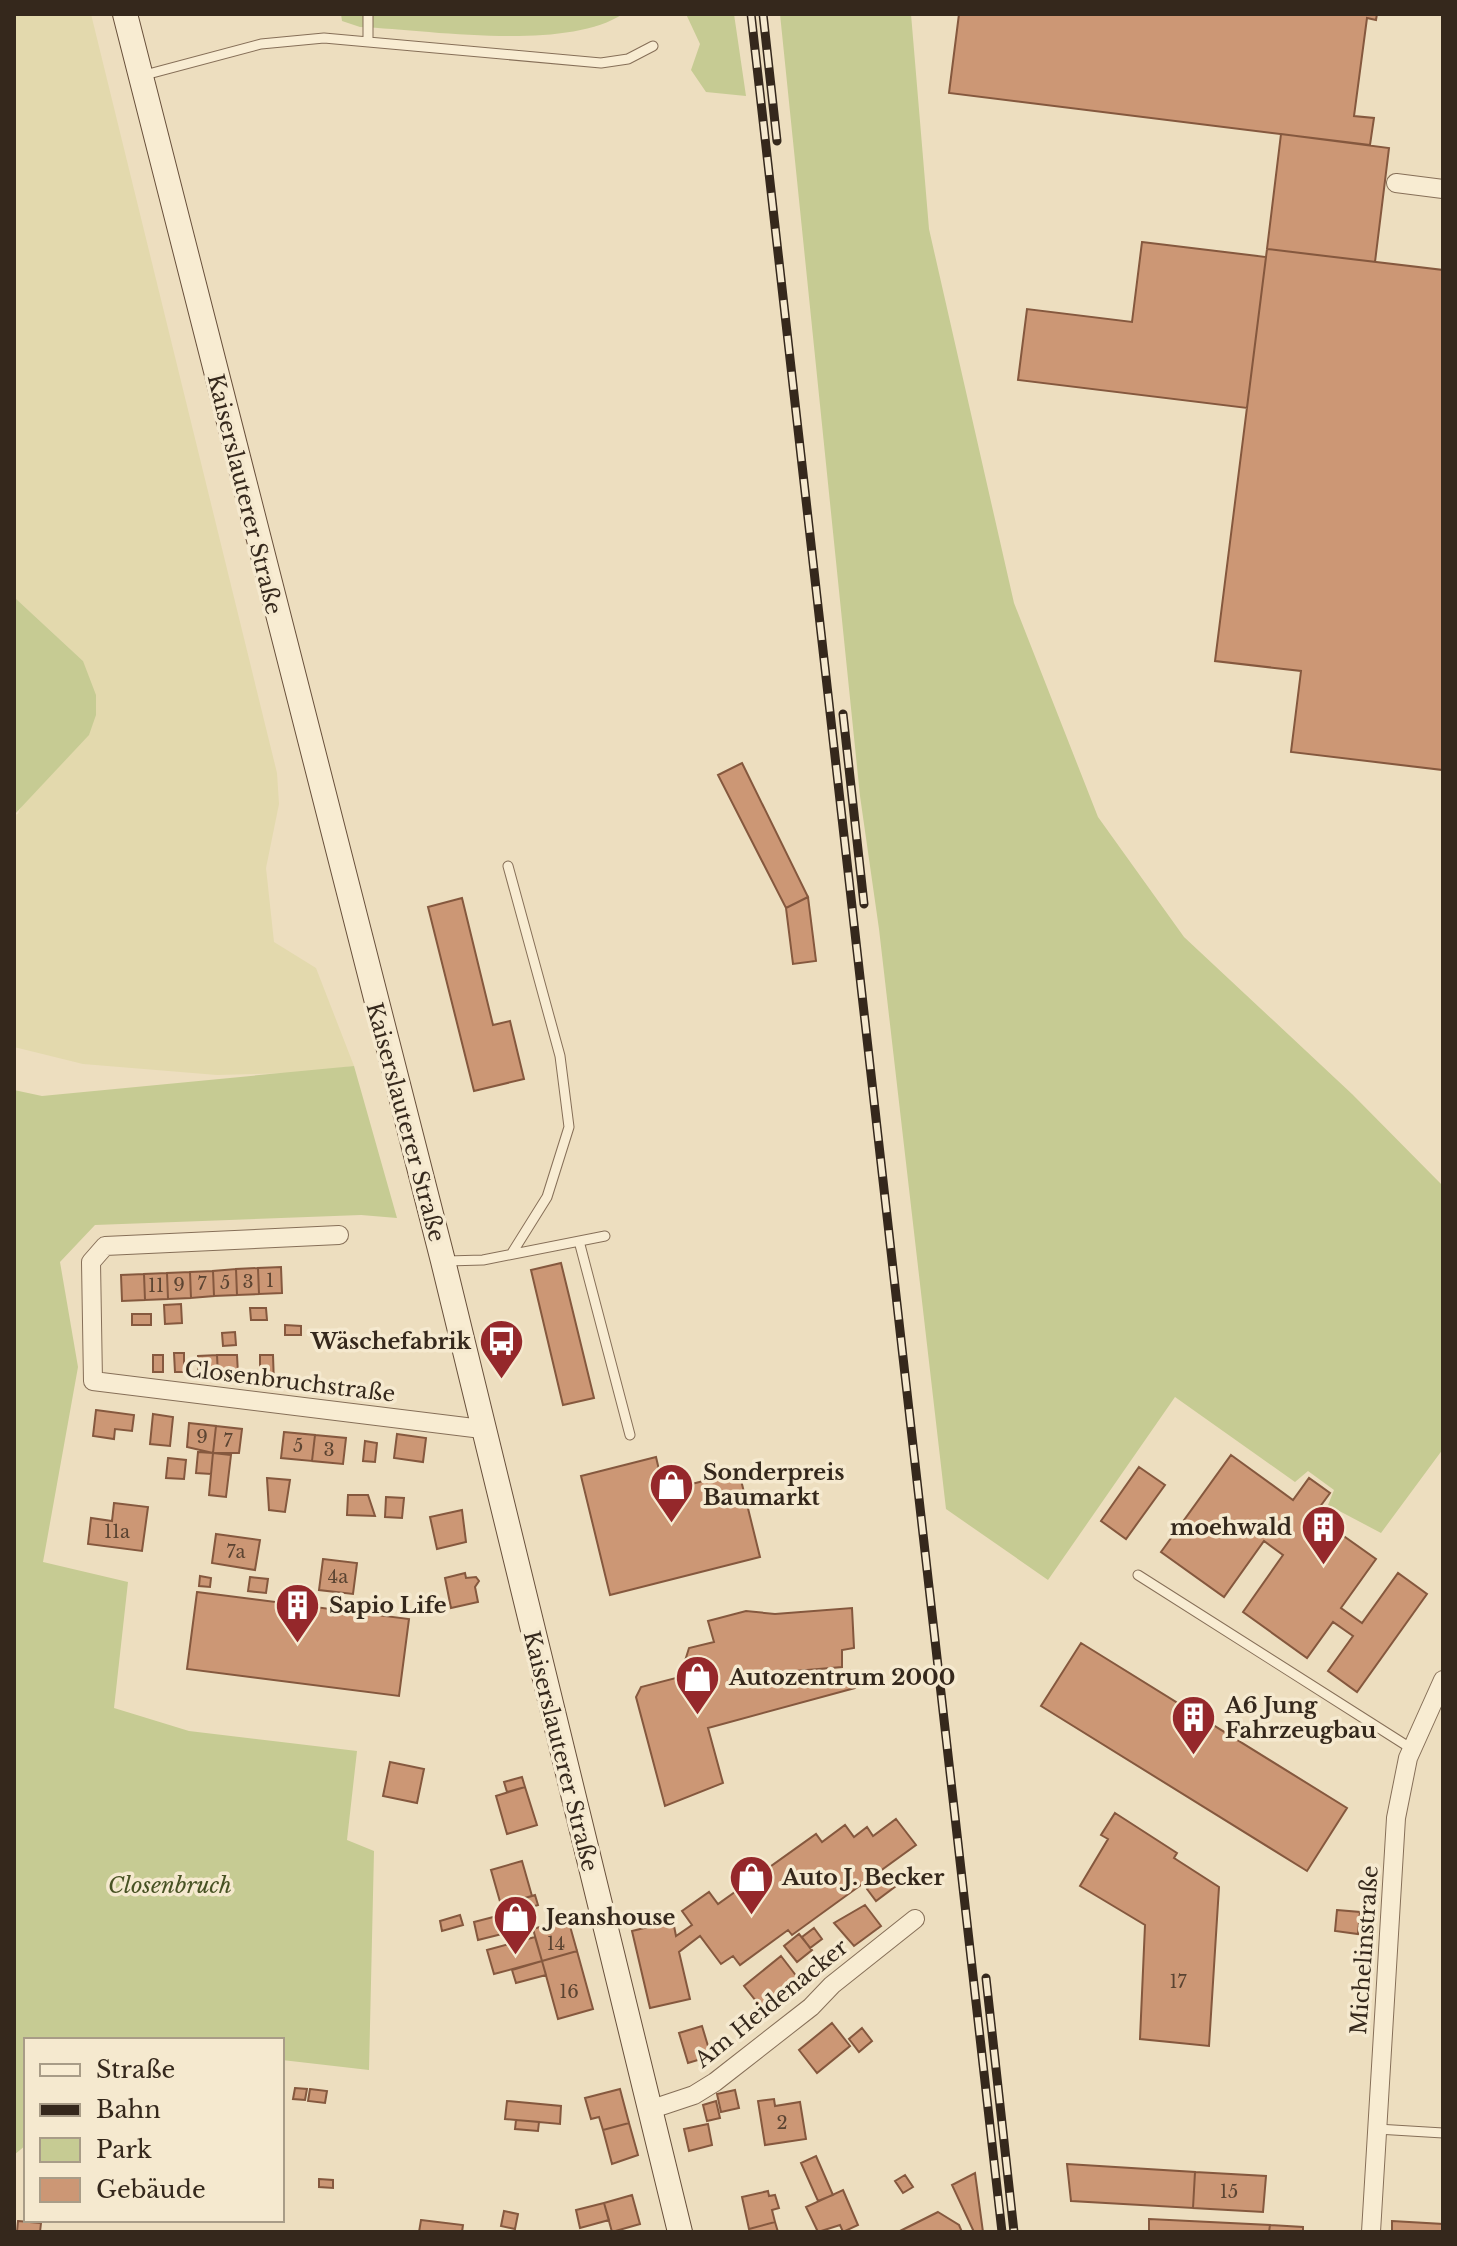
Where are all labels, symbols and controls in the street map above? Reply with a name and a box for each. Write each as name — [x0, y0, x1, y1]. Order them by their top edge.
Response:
street label: Kaiserslauterer Straße — [202, 371, 287, 617]
street label: Kaiserslauterer Straße — [361, 999, 450, 1245]
house number: 1 — [266, 1270, 274, 1292]
house number: 3 — [242, 1271, 254, 1293]
house number: 5 — [220, 1272, 230, 1294]
house number: 7 — [197, 1273, 207, 1295]
house number: 9 — [173, 1274, 185, 1296]
house number: 11 — [148, 1275, 164, 1297]
bus stop icon: Wäschefabrik — [478, 1317, 526, 1380]
place label: Wäschefabrik — [310, 1328, 471, 1355]
street label: Closenbruchstraße — [183, 1355, 397, 1408]
house number: 9 — [196, 1426, 208, 1448]
house number: 7 — [223, 1430, 233, 1452]
house number: 5 — [293, 1435, 303, 1457]
house number: 3 — [323, 1439, 335, 1461]
place label: Sonderpreis Baumarkt — [703, 1459, 844, 1511]
shop icon: Sonderpreis Baumarkt — [648, 1461, 696, 1524]
building icon: moehwald — [1299, 1503, 1347, 1566]
place label: moehwald — [1170, 1514, 1292, 1541]
house number: 11a — [104, 1521, 130, 1543]
house number: 7a — [226, 1541, 246, 1563]
house number: 4a — [328, 1566, 348, 1588]
building icon: Sapio Life — [274, 1581, 322, 1644]
place label: Sapio Life — [329, 1592, 447, 1619]
street label: Kaiserslauterer Straße — [518, 1628, 603, 1874]
shop icon: Autozentrum 2000 — [674, 1653, 722, 1716]
place label: Autozentrum 2000 — [728, 1664, 955, 1691]
place label: A6 Jung Fahrzeugbau — [1224, 1692, 1377, 1744]
building icon: A6 Jung Fahrzeugbau — [1170, 1694, 1218, 1757]
shop icon: Auto J. Becker — [727, 1853, 775, 1916]
place label: Auto J. Becker — [781, 1864, 944, 1891]
street label: Michelinstraße — [1345, 1865, 1384, 2035]
park label: Closenbruch — [108, 1872, 232, 1899]
shop icon: Jeanshouse — [491, 1893, 539, 1956]
place label: Jeanshouse — [542, 1904, 675, 1931]
house number: 14 — [547, 1933, 565, 1955]
street label: Am Heidenacker — [689, 1933, 854, 2074]
house number: 17 — [1169, 1971, 1187, 1993]
house number: 16 — [559, 1981, 579, 2003]
legend — [24, 2038, 284, 2222]
text: Straße — [96, 2055, 175, 2084]
text: Bahn — [96, 2095, 161, 2124]
house number: 2 — [776, 2112, 788, 2134]
text: Park — [96, 2135, 152, 2164]
text: Gebäude — [96, 2175, 206, 2204]
house number: 15 — [1220, 2181, 1238, 2203]

